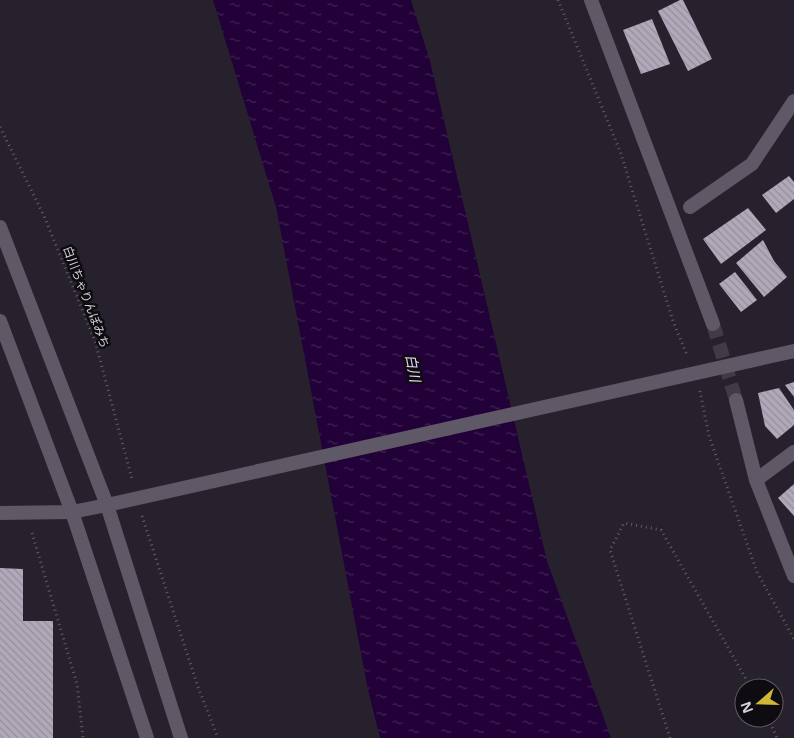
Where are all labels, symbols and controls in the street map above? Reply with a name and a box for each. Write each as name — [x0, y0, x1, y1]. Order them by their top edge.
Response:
street label: 白川ちゃりんぽみち — [59, 243, 114, 350]
water label: 白川 — [401, 352, 426, 385]
north arrow — [734, 678, 784, 728]
text: N — [735, 699, 757, 716]

